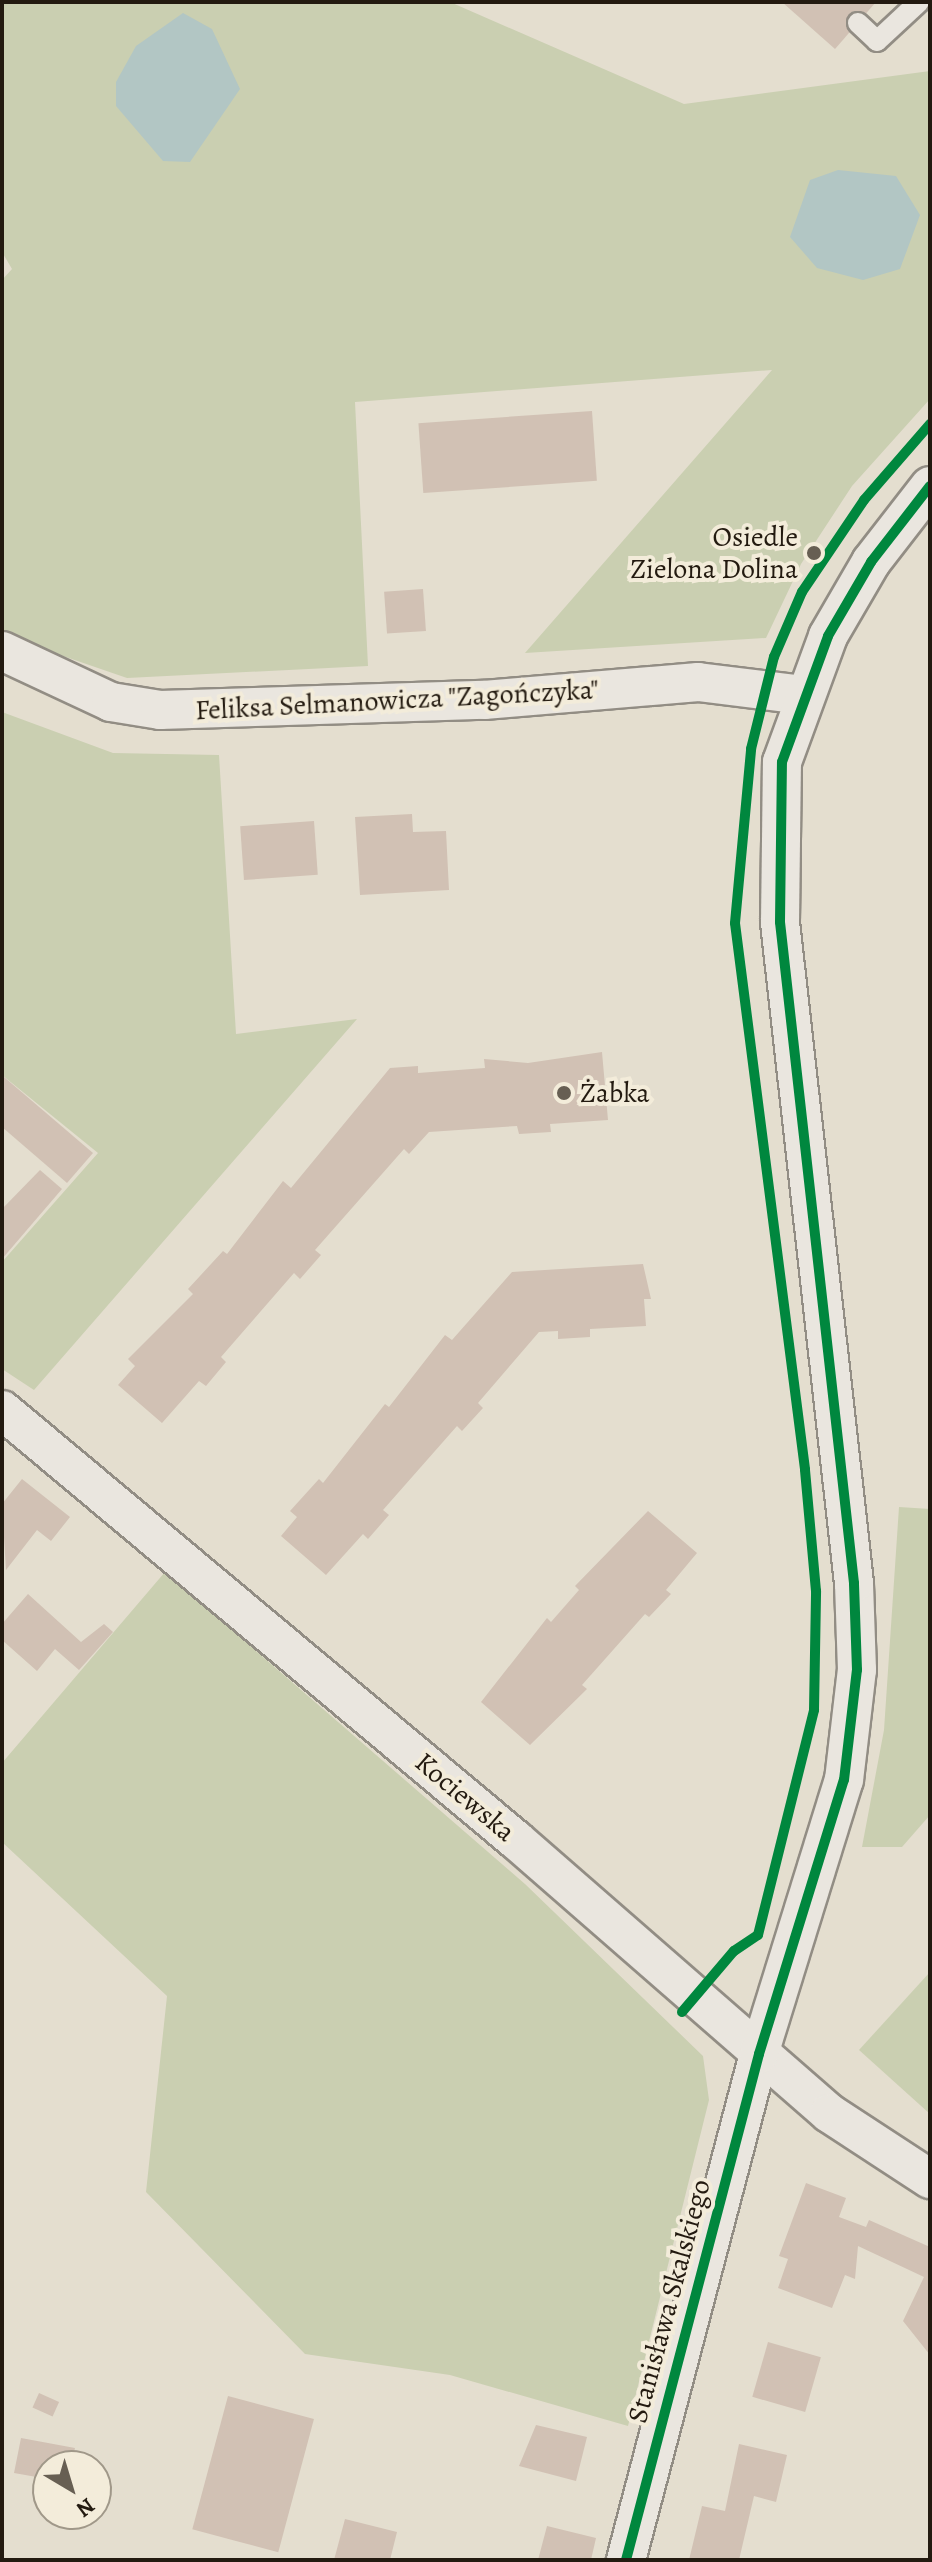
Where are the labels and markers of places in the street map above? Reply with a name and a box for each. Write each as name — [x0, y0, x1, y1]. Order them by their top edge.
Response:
place label: Osiedle Zielona Dolina — [630, 520, 798, 586]
marker: Osiedle Zielona Dolina — [805, 544, 823, 562]
place label: Żabka — [580, 1076, 650, 1110]
marker: Żabka — [555, 1084, 573, 1102]

